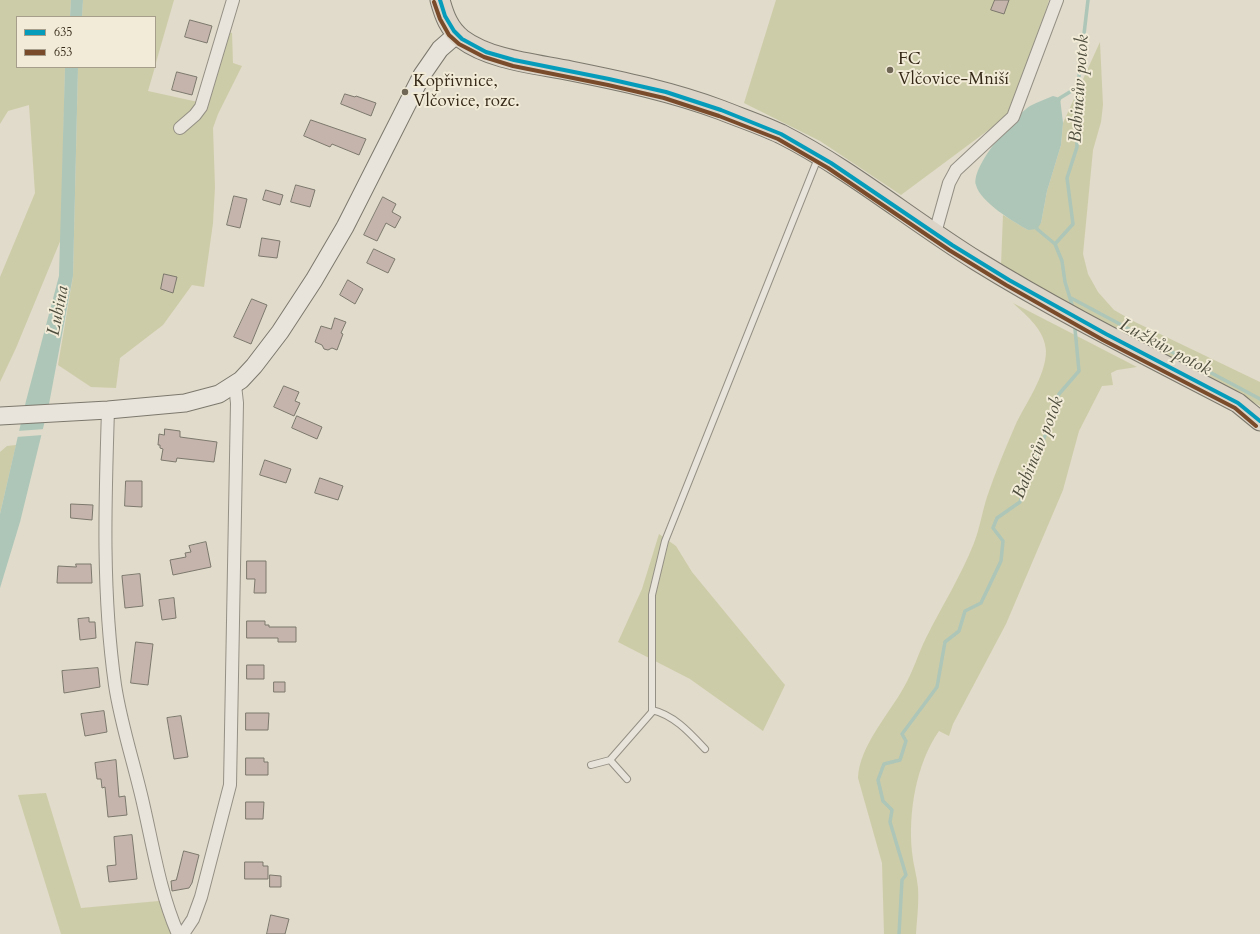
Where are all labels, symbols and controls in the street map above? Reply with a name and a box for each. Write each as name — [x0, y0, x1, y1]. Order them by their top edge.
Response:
legend — [16, 16, 156, 68]
text: 635 — [54, 24, 72, 40]
water label: Babincův potok — [1065, 34, 1095, 144]
text: 653 — [54, 44, 72, 60]
place label: FC Vlčovice-Mniší — [898, 50, 1009, 90]
marker: FC Vlčovice-Mniší — [885, 65, 895, 75]
place label: Kopřivnice, Vlčovice, rozc. — [413, 72, 520, 112]
marker: Kopřivnice, Vlčovice, rozc. — [400, 87, 410, 97]
water label: Lubina — [44, 284, 74, 338]
water label: Lužkův potok — [1115, 315, 1215, 381]
water label: Babincův potok — [1009, 394, 1069, 502]

